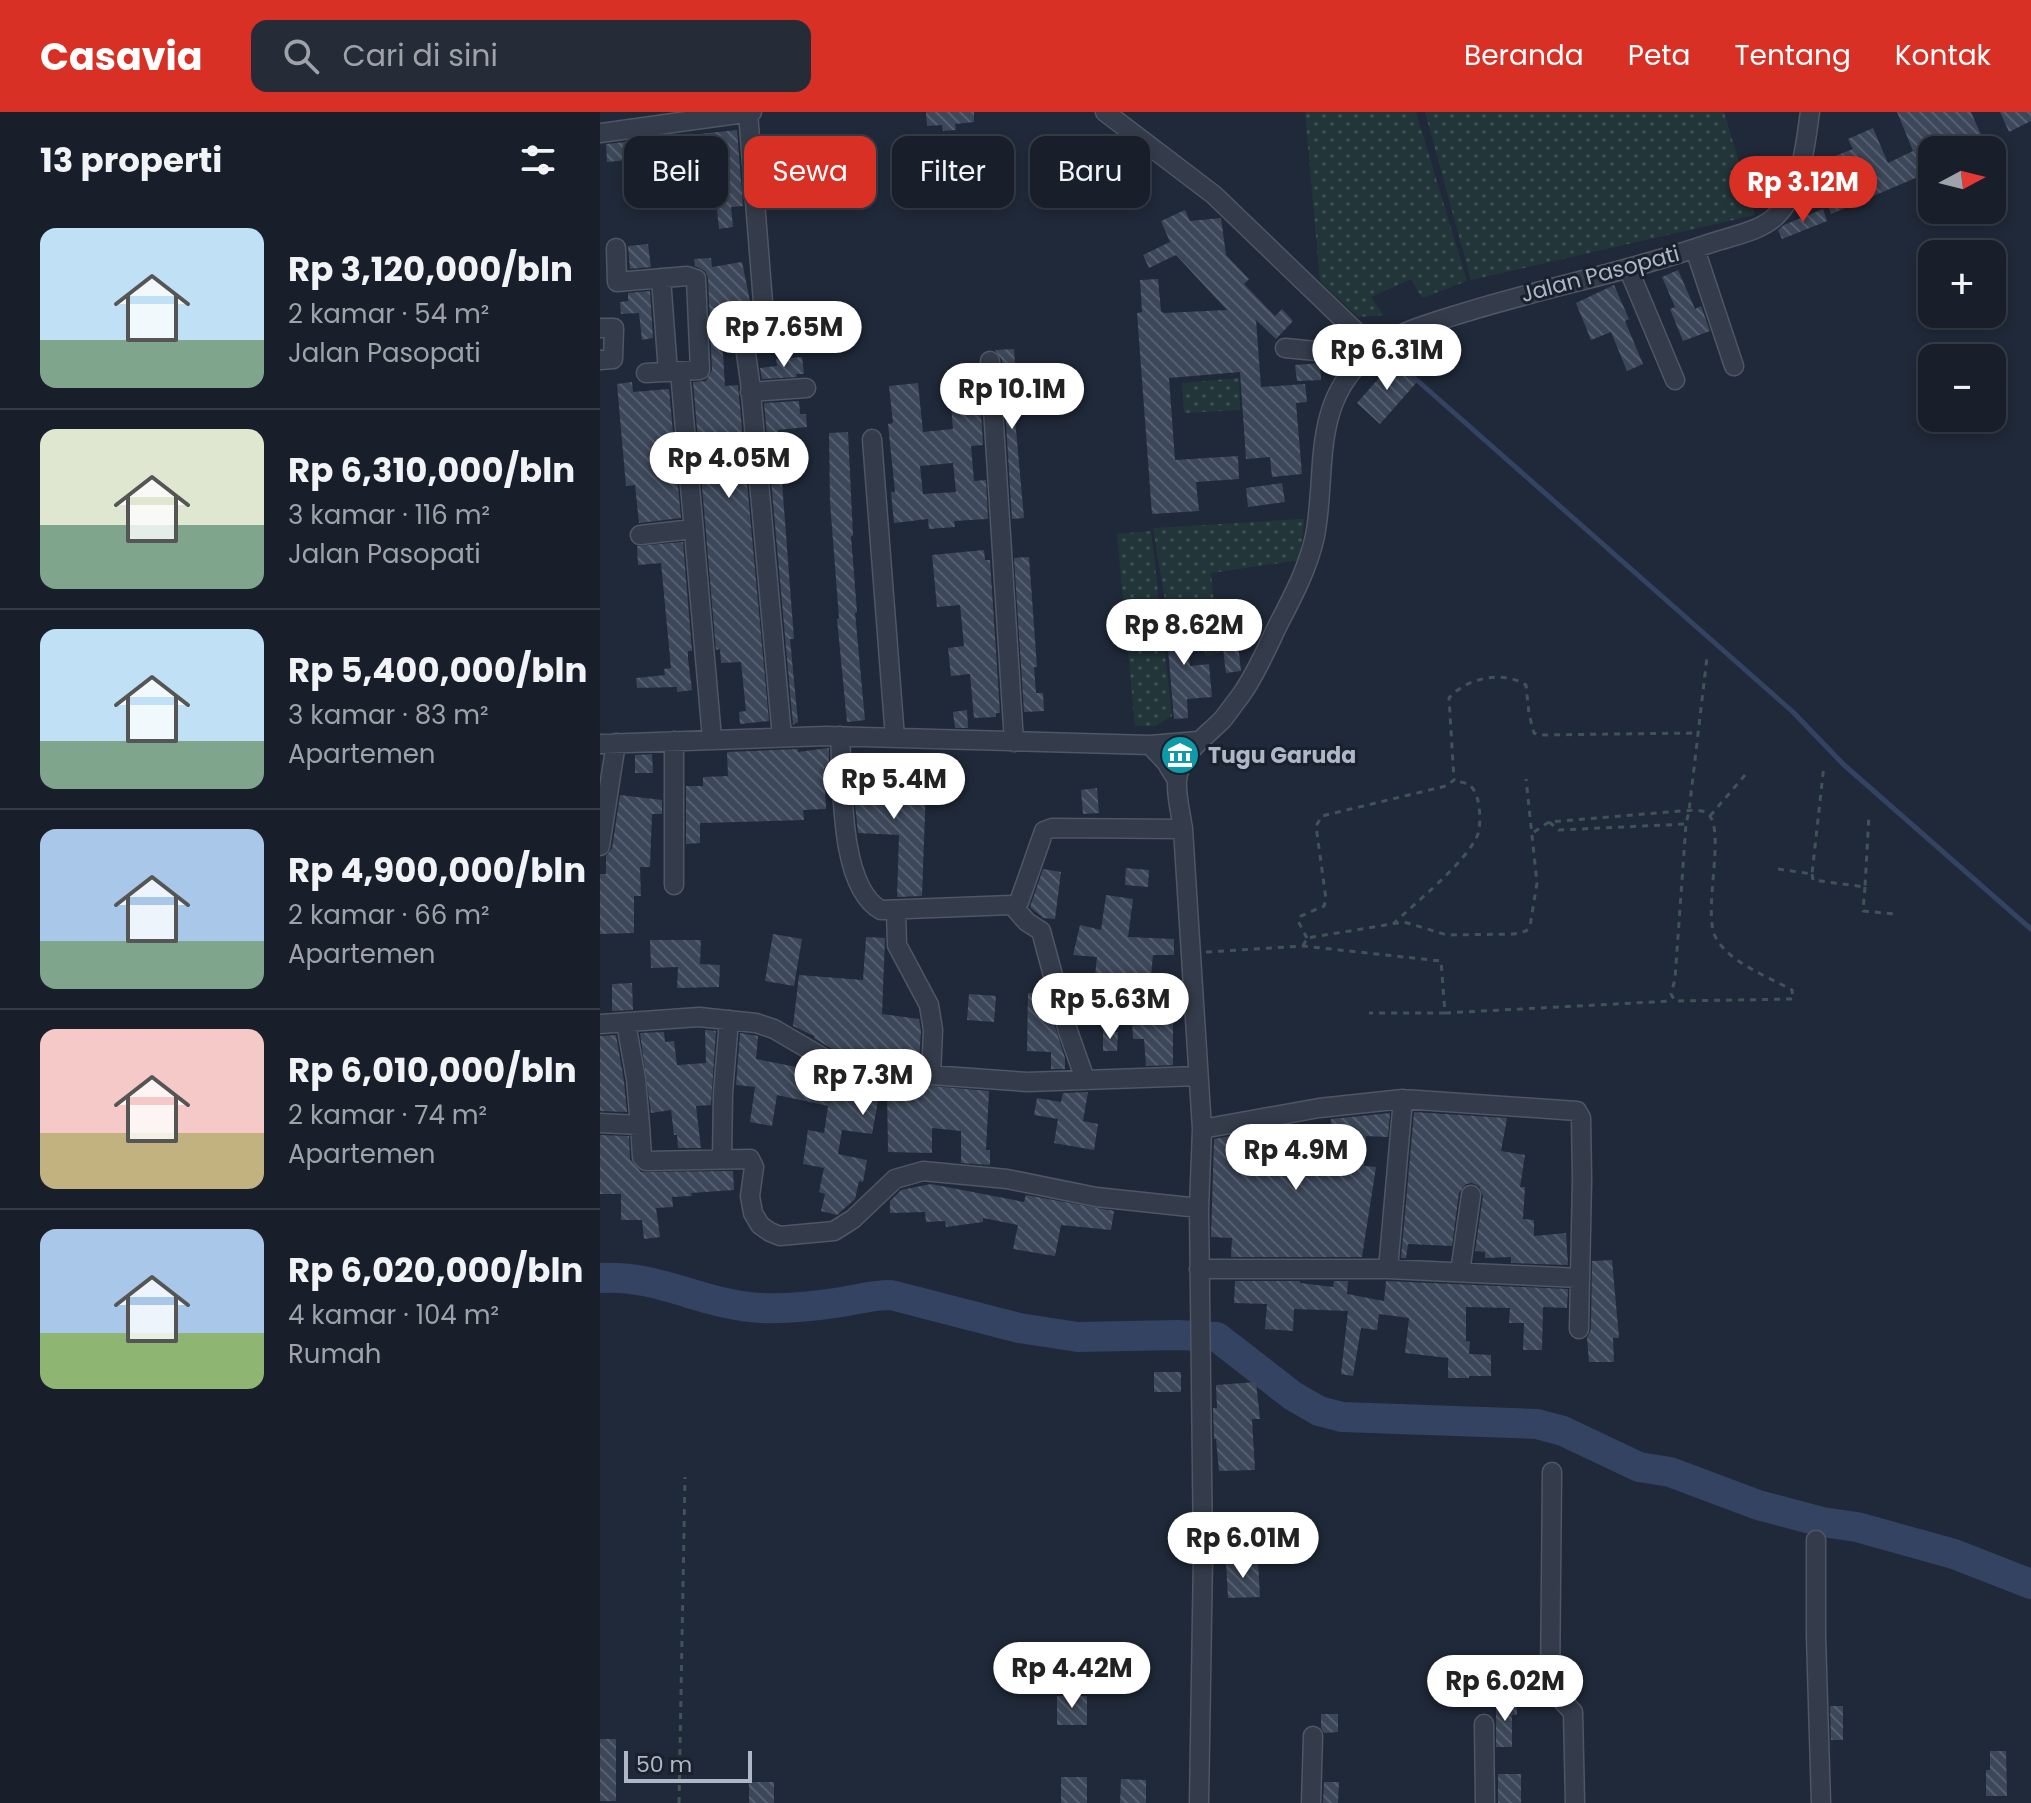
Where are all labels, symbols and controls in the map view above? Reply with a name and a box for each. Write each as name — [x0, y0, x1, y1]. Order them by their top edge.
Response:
search box — [251, 20, 811, 92]
text: Casavia — [40, 30, 203, 83]
icon: search — [279, 34, 323, 78]
text: Cari di sini — [343, 34, 498, 77]
text: Beranda — [1464, 36, 1584, 75]
text: Peta — [1628, 36, 1690, 75]
text: Tentang — [1734, 36, 1851, 75]
text: Kontak — [1895, 36, 1991, 75]
text: 13 properti — [40, 136, 222, 184]
chip: Beli — [624, 136, 728, 208]
chip: Sewa — [744, 136, 876, 208]
chip: Filter — [892, 136, 1014, 208]
chip: Baru — [1030, 136, 1150, 208]
north arrow — [1918, 136, 2006, 224]
map controls — [1918, 136, 2006, 432]
icon: filters — [516, 138, 560, 182]
pin: Rp 3.12M — [1720, 156, 1886, 224]
text: Rp 3.12M — [1747, 164, 1859, 200]
street label: Jalan Pasopati — [1517, 238, 1683, 310]
button: + — [1918, 240, 2006, 328]
text: Rp 3,120,000/bln — [288, 245, 573, 293]
icon: home — [104, 260, 200, 356]
text: 2 kamar · 54 m² — [288, 296, 489, 332]
pin: Rp 7.65M — [701, 301, 867, 369]
text: Rp 7.65M — [725, 309, 843, 345]
pin: Rp 6.31M — [1304, 324, 1470, 392]
text: Rp 6.31M — [1330, 332, 1444, 368]
text: Jalan Pasopati — [288, 335, 481, 371]
button: − — [1918, 344, 2006, 432]
pin: Rp 10.1M — [929, 363, 1095, 431]
text: Rp 10.1M — [958, 371, 1066, 407]
pin: Rp 4.05M — [646, 432, 812, 500]
text: Rp 4.05M — [668, 440, 790, 476]
text: Rp 6,310,000/bln — [288, 446, 575, 494]
icon: home — [104, 461, 200, 557]
text: 3 kamar · 116 m² — [288, 497, 490, 533]
text: Jalan Pasopati — [288, 536, 481, 572]
pin: Rp 8.62M — [1101, 599, 1267, 667]
text: Rp 8.62M — [1124, 607, 1244, 643]
text: Rp 5,400,000/bln — [288, 646, 587, 694]
icon: home — [104, 661, 200, 757]
text: 3 kamar · 83 m² — [288, 697, 489, 733]
museum icon: Tugu Garuda — [1159, 734, 1201, 776]
text: Apartemen — [288, 736, 436, 772]
place label: Tugu Garuda — [1208, 740, 1356, 771]
pin: Rp 5.4M — [820, 753, 968, 821]
text: Rp 5.4M — [841, 761, 947, 797]
text: Rp 4,900,000/bln — [288, 846, 586, 894]
icon: home — [104, 861, 200, 957]
text: 2 kamar · 66 m² — [288, 897, 490, 933]
text: Apartemen — [288, 936, 436, 972]
pin: Rp 5.63M — [1027, 973, 1193, 1041]
text: Rp 5.63M — [1050, 981, 1170, 1017]
text: Rp 6,010,000/bln — [288, 1046, 577, 1094]
pin: Rp 7.3M — [789, 1049, 937, 1117]
text: Rp 7.3M — [813, 1057, 913, 1093]
icon: home — [104, 1061, 200, 1157]
text: 2 kamar · 74 m² — [288, 1097, 487, 1133]
pin: Rp 4.9M — [1222, 1124, 1370, 1192]
text: Rp 4.9M — [1244, 1132, 1348, 1168]
text: Apartemen — [288, 1136, 436, 1172]
text: Rp 6,020,000/bln — [288, 1246, 583, 1294]
icon: home — [104, 1261, 200, 1357]
text: 4 kamar · 104 m² — [288, 1297, 499, 1333]
text: Rumah — [288, 1336, 381, 1372]
pin: Rp 6.01M — [1160, 1512, 1326, 1580]
text: Rp 6.01M — [1186, 1520, 1300, 1556]
pin: Rp 4.42M — [989, 1642, 1155, 1710]
text: Rp 4.42M — [1011, 1650, 1133, 1686]
pin: Rp 6.02M — [1422, 1655, 1588, 1723]
text: Rp 6.02M — [1445, 1663, 1565, 1699]
scale bar — [624, 1747, 752, 1783]
text: 50 m — [636, 1749, 692, 1780]

